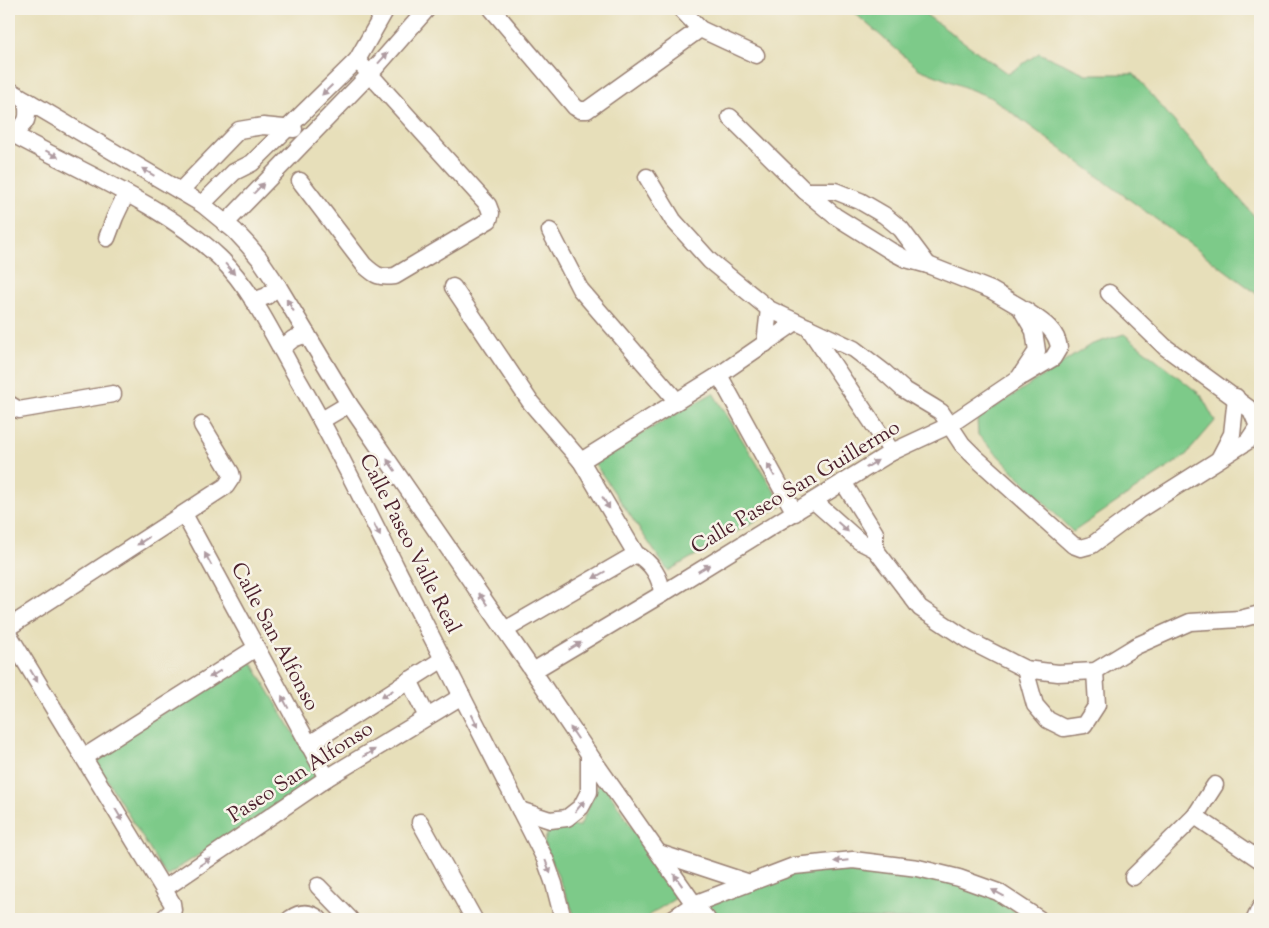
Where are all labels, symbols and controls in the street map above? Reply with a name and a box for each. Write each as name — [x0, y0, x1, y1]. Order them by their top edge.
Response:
one-way arrow — [377, 53, 389, 65]
one-way arrow — [321, 84, 333, 96]
one-way arrow — [45, 150, 59, 159]
one-way arrow — [142, 168, 155, 177]
one-way arrow — [253, 183, 265, 195]
one-way arrow — [224, 263, 235, 275]
one-way arrow — [285, 299, 294, 312]
street label: Calle Paseo San Guillermo — [686, 413, 906, 563]
street label: Calle Paseo Valle Real — [351, 449, 467, 639]
one-way arrow — [386, 458, 395, 472]
one-way arrow — [865, 460, 878, 469]
one-way arrow — [767, 463, 776, 477]
one-way arrow — [601, 496, 610, 509]
one-way arrow — [837, 521, 849, 533]
one-way arrow — [373, 523, 381, 537]
one-way arrow — [136, 536, 149, 546]
one-way arrow — [203, 552, 212, 565]
street label: Calle San Alfonso — [222, 557, 326, 717]
one-way arrow — [697, 564, 710, 573]
one-way arrow — [592, 571, 606, 579]
one-way arrow — [478, 592, 488, 605]
one-way arrow — [568, 641, 581, 650]
one-way arrow — [30, 670, 39, 683]
one-way arrow — [208, 670, 221, 679]
one-way arrow — [380, 690, 394, 699]
one-way arrow — [281, 694, 289, 709]
one-way arrow — [471, 714, 479, 729]
street label: Paseo San Alfonso — [223, 715, 379, 831]
one-way arrow — [569, 726, 579, 740]
one-way arrow — [362, 748, 376, 758]
one-way arrow — [574, 799, 585, 812]
one-way arrow — [114, 808, 124, 821]
one-way arrow — [198, 857, 211, 867]
one-way arrow — [832, 857, 848, 865]
one-way arrow — [545, 859, 552, 874]
one-way arrow — [673, 873, 683, 887]
one-way arrow — [991, 889, 1005, 897]

